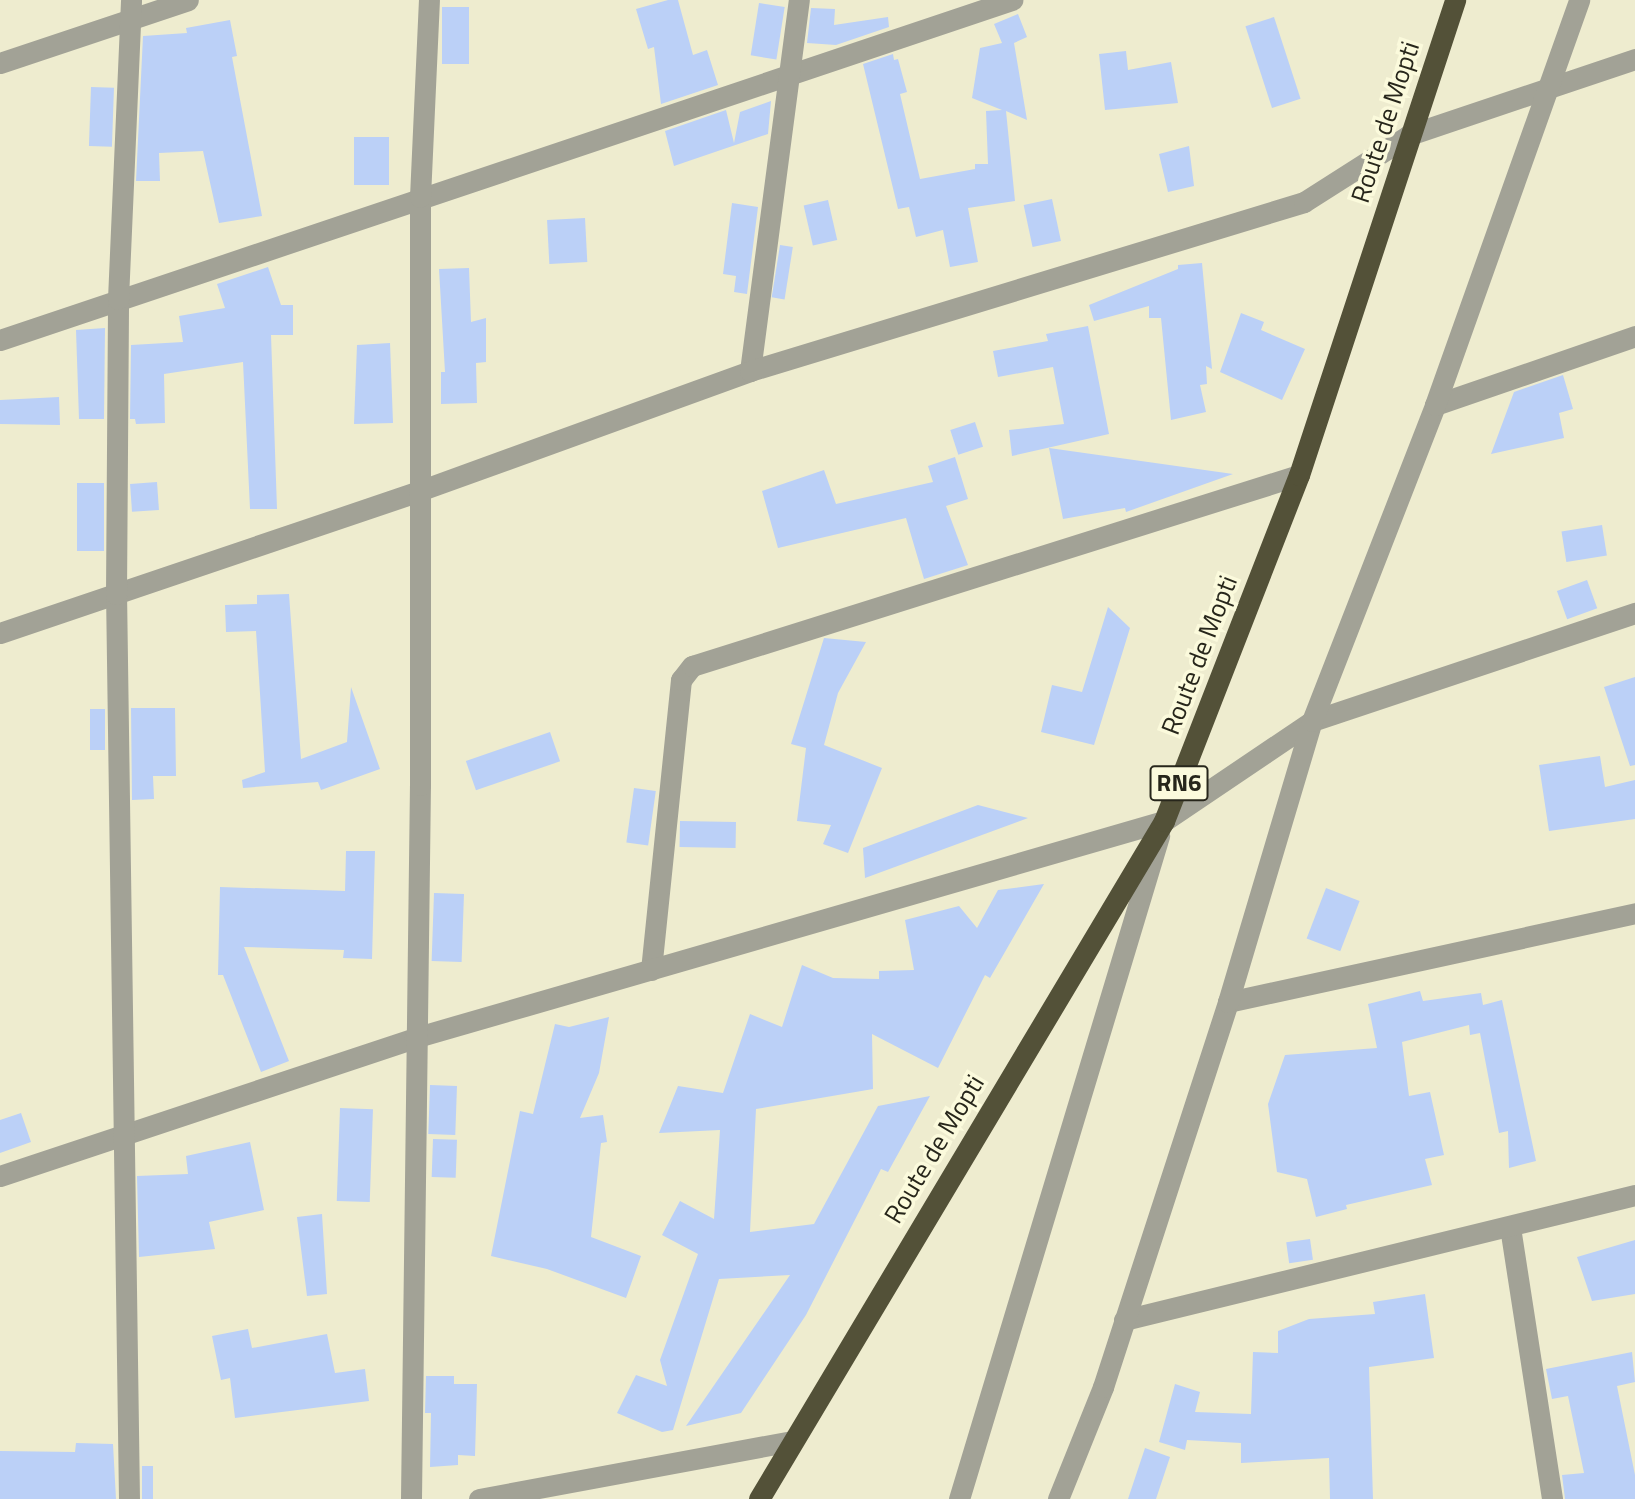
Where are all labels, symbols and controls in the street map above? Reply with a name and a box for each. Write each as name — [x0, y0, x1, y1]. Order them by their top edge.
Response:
street label: Route de Mopti — [1344, 37, 1426, 207]
street label: Route de Mopti — [1154, 571, 1244, 739]
road number: RN6 — [1149, 762, 1209, 804]
street label: Route de Mopti — [877, 1069, 991, 1229]

